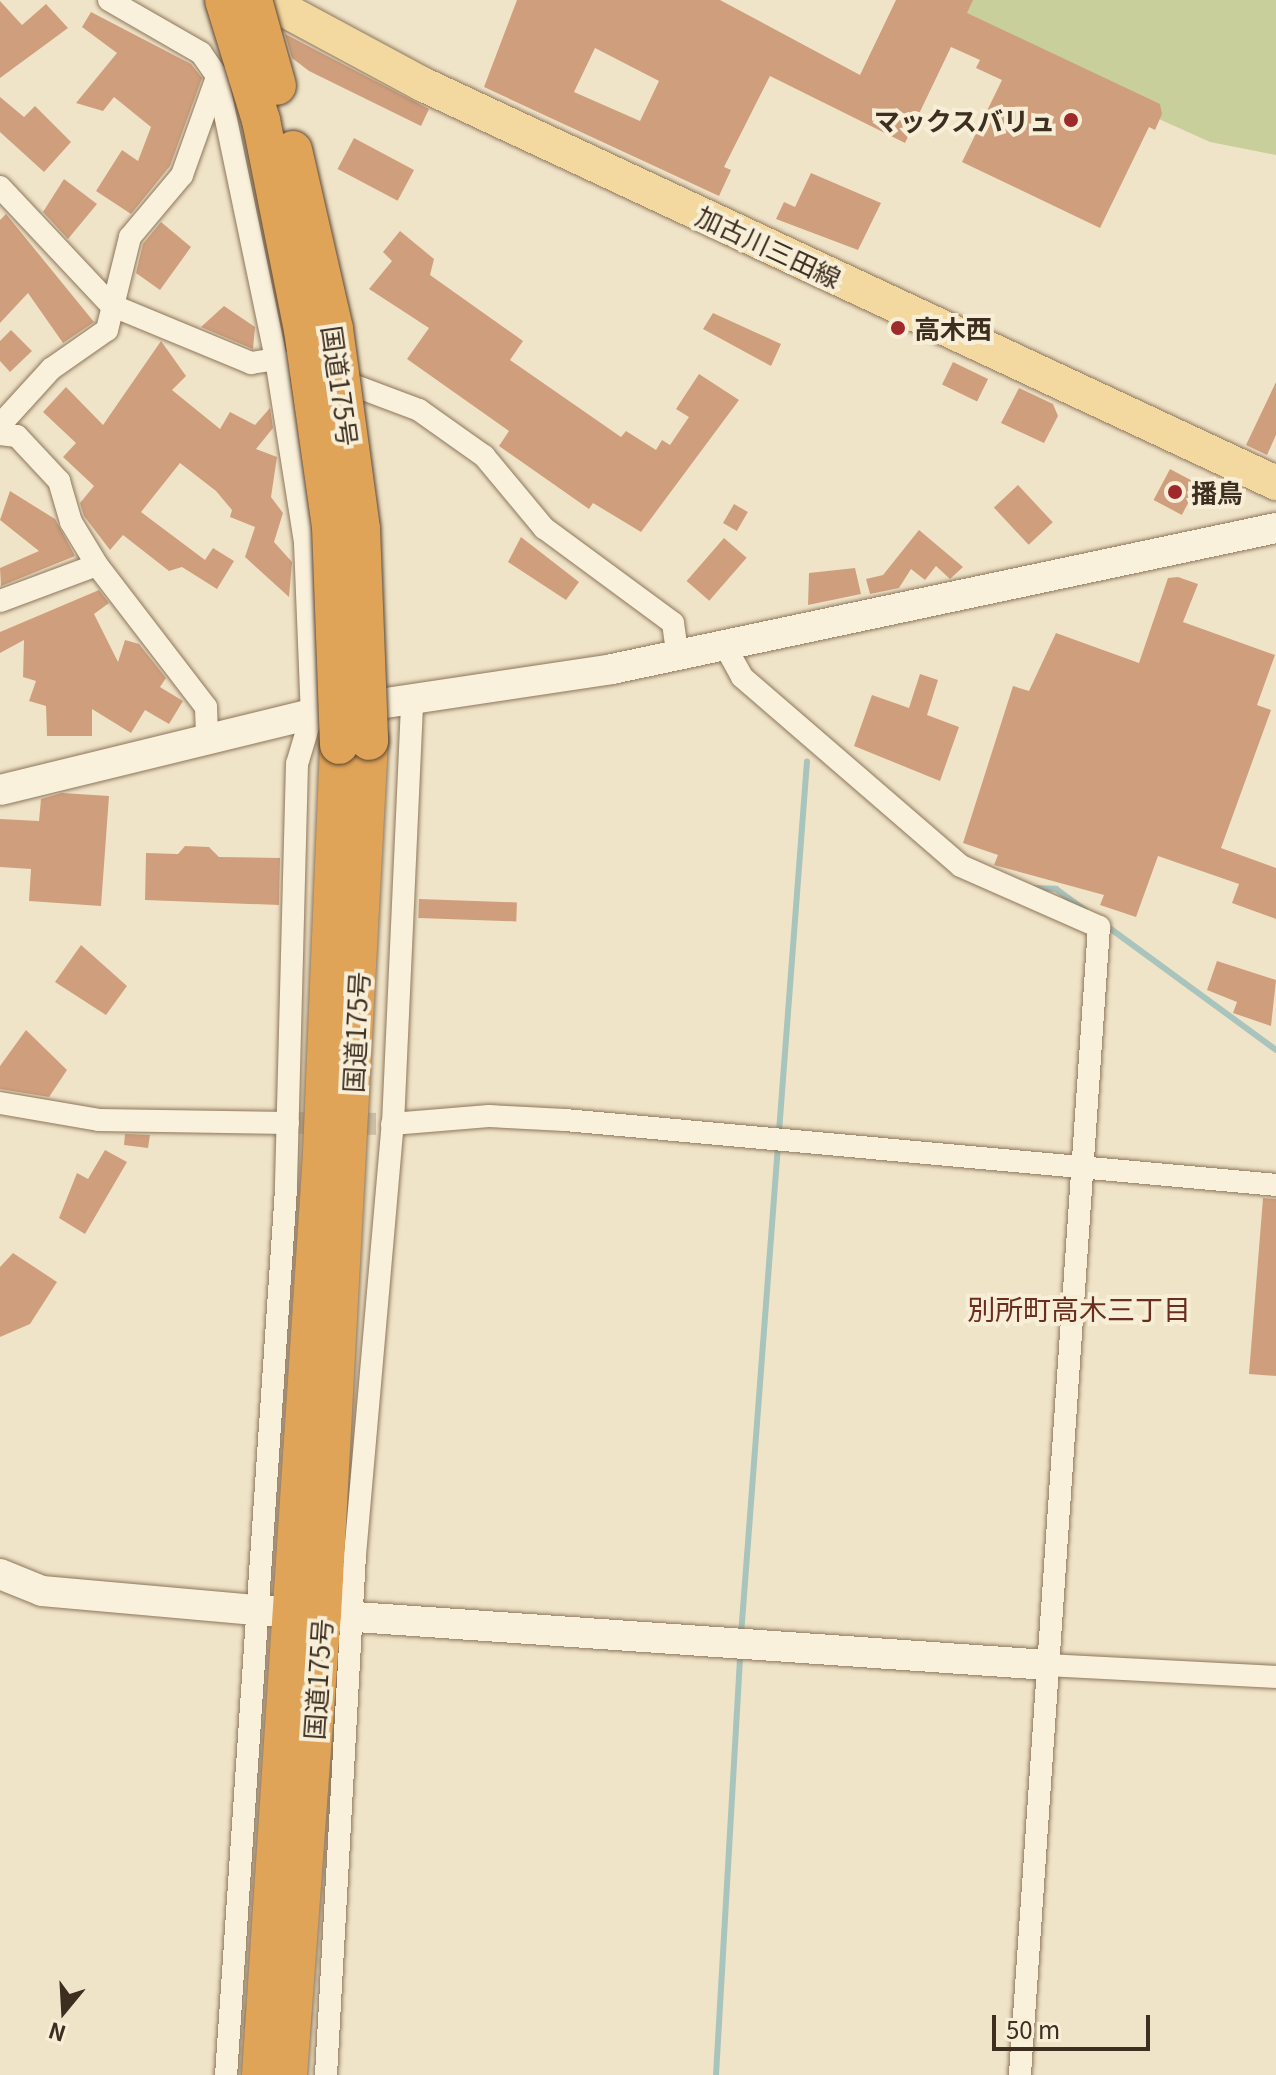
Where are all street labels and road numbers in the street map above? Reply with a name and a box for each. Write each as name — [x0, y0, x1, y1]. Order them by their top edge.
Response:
street label: 加古川三田線 — [692, 199, 846, 293]
street label: 国道175号 — [317, 324, 365, 448]
street label: 国道175号 — [336, 971, 374, 1093]
street label: 国道175号 — [297, 1617, 337, 1741]

